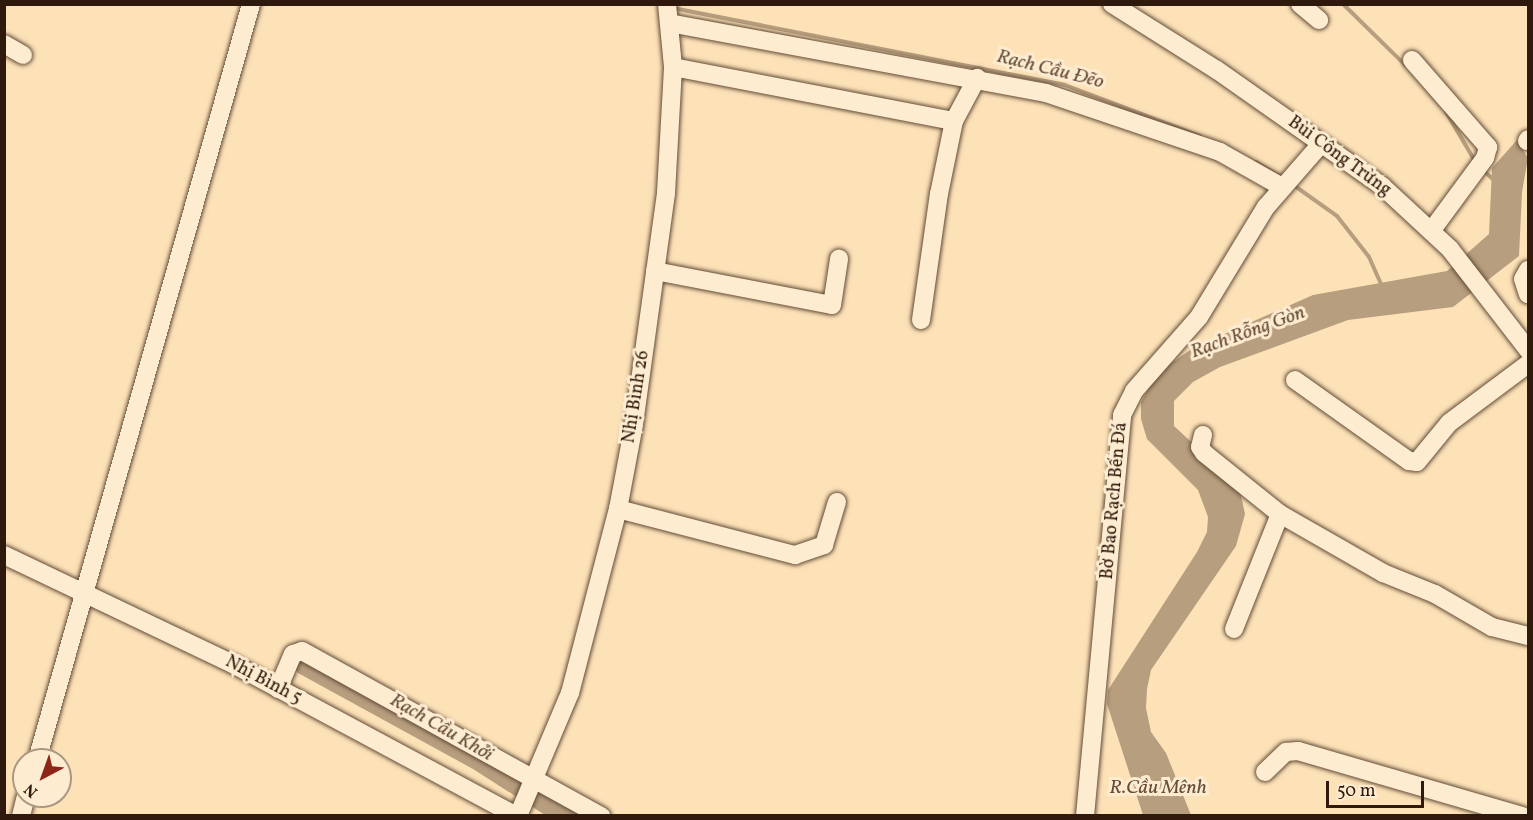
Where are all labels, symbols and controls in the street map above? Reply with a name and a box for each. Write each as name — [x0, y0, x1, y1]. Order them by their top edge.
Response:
water label: Rạch Cầu Đẽo — [994, 45, 1106, 95]
street label: Bùi Công Trừng — [1283, 112, 1395, 202]
water label: Rạch Rỗng Gòn — [1187, 301, 1309, 365]
street label: Nhị Bình 26 — [619, 349, 655, 445]
street label: Bờ Bao Rạch Bến Đá — [1097, 422, 1133, 580]
street label: Nhị Bình 5 — [221, 652, 305, 710]
water label: Rạch Cầu Khởi — [385, 689, 497, 767]
north arrow — [12, 748, 72, 808]
scale bar — [1329, 769, 1426, 807]
water label: R.Cầu Mênh — [1109, 776, 1207, 800]
text: N — [20, 778, 43, 802]
text: 50 m — [1337, 779, 1376, 804]

